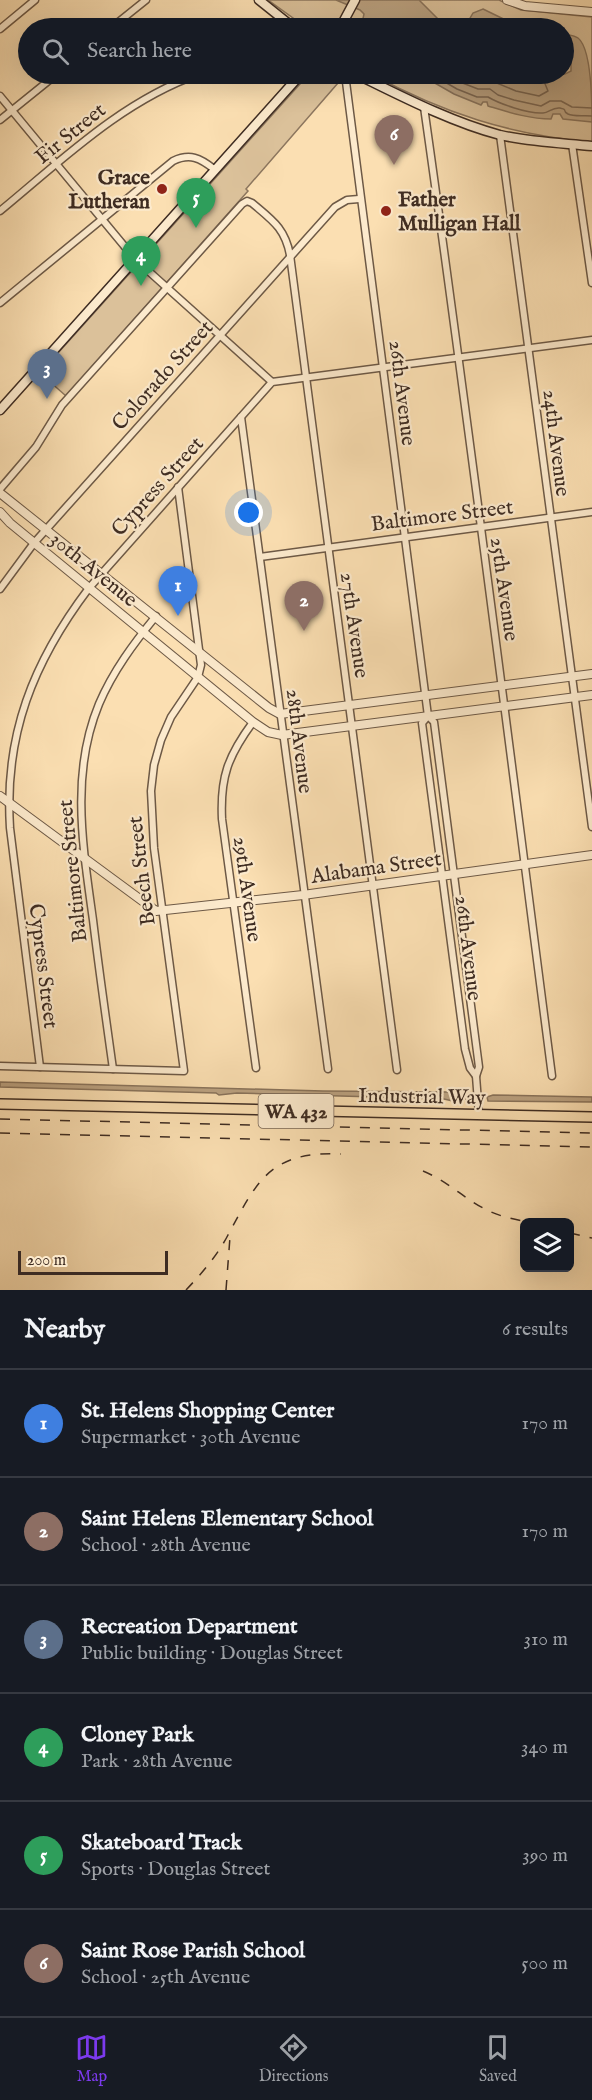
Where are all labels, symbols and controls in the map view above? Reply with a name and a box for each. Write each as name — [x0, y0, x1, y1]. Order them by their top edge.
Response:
search box — [18, 18, 574, 84]
icon: search — [39, 35, 72, 68]
text: Search here — [87, 37, 192, 65]
street label: Fir Street — [30, 97, 112, 171]
pin: 6 — [374, 116, 414, 165]
place label: Grace Lutheran — [68, 165, 150, 216]
pin: 5 — [176, 178, 216, 228]
marker: Grace Lutheran — [155, 182, 169, 196]
place label: Father Mulligan Hall — [398, 187, 522, 238]
marker: Father Mulligan Hall — [379, 204, 393, 218]
pin: 4 — [122, 236, 160, 286]
street label: Colorado Street — [107, 315, 220, 437]
street label: 26th Avenue — [382, 339, 421, 448]
pin: 3 — [28, 350, 66, 399]
street label: 24th Avenue — [536, 388, 575, 498]
street label: Cypress Street — [106, 431, 210, 543]
street label: Baltimore Street — [370, 494, 515, 539]
your location — [234, 498, 263, 527]
street label: 30th Avenue — [44, 527, 143, 614]
street label: 25th Avenue — [483, 536, 524, 643]
pin: 1 — [158, 566, 198, 616]
street label: 27th Avenue — [333, 571, 374, 680]
pin: 2 — [284, 582, 324, 631]
street label: 28th Avenue — [279, 687, 318, 795]
street label: Baltimore Street — [53, 798, 94, 943]
street label: Beech Street — [122, 815, 163, 927]
street label: 29th Avenue — [226, 835, 267, 944]
street label: Alabama Street — [308, 846, 443, 891]
street label: 26th Avenue — [448, 894, 487, 1003]
street label: Cypress Street — [21, 902, 64, 1030]
street label: Industrial Way — [358, 1083, 487, 1112]
road number: WA 432 — [258, 1094, 334, 1128]
map controls — [520, 1218, 574, 1272]
button: layers — [520, 1218, 574, 1272]
scale bar — [18, 1248, 168, 1276]
text: 200 m — [27, 1251, 66, 1271]
text: Nearby — [24, 1313, 105, 1346]
text: 6 results — [502, 1317, 568, 1342]
text: St. Helens Shopping Center — [81, 1397, 334, 1425]
text: 1 — [40, 1411, 47, 1436]
text: 170 m — [522, 1411, 568, 1436]
text: Supermarket · 30th Avenue — [81, 1425, 300, 1450]
text: Saint Helens Elementary School — [81, 1505, 373, 1533]
text: 2 — [39, 1519, 48, 1544]
text: 170 m — [522, 1519, 568, 1544]
text: School · 28th Avenue — [81, 1533, 251, 1558]
text: Recreation Department — [81, 1613, 298, 1641]
text: 3 — [40, 1627, 47, 1652]
text: 310 m — [524, 1627, 568, 1652]
text: Public building · Douglas Street — [81, 1641, 343, 1666]
text: Cloney Park — [81, 1721, 194, 1749]
text: 4 — [39, 1735, 48, 1760]
text: 340 m — [521, 1735, 568, 1760]
text: Park · 28th Avenue — [81, 1749, 232, 1774]
text: Skateboard Track — [81, 1829, 242, 1857]
text: 5 — [40, 1843, 47, 1868]
text: 390 m — [522, 1843, 568, 1868]
text: Sports · Douglas Street — [81, 1857, 270, 1882]
text: Saint Rose Parish School — [81, 1937, 305, 1965]
text: 6 — [39, 1951, 48, 1976]
text: 500 m — [521, 1951, 568, 1976]
text: School · 25th Avenue — [81, 1965, 250, 1990]
tab: Map — [75, 2031, 108, 2087]
tab: Directions — [259, 2031, 328, 2087]
tab: Saved — [479, 2031, 517, 2087]

